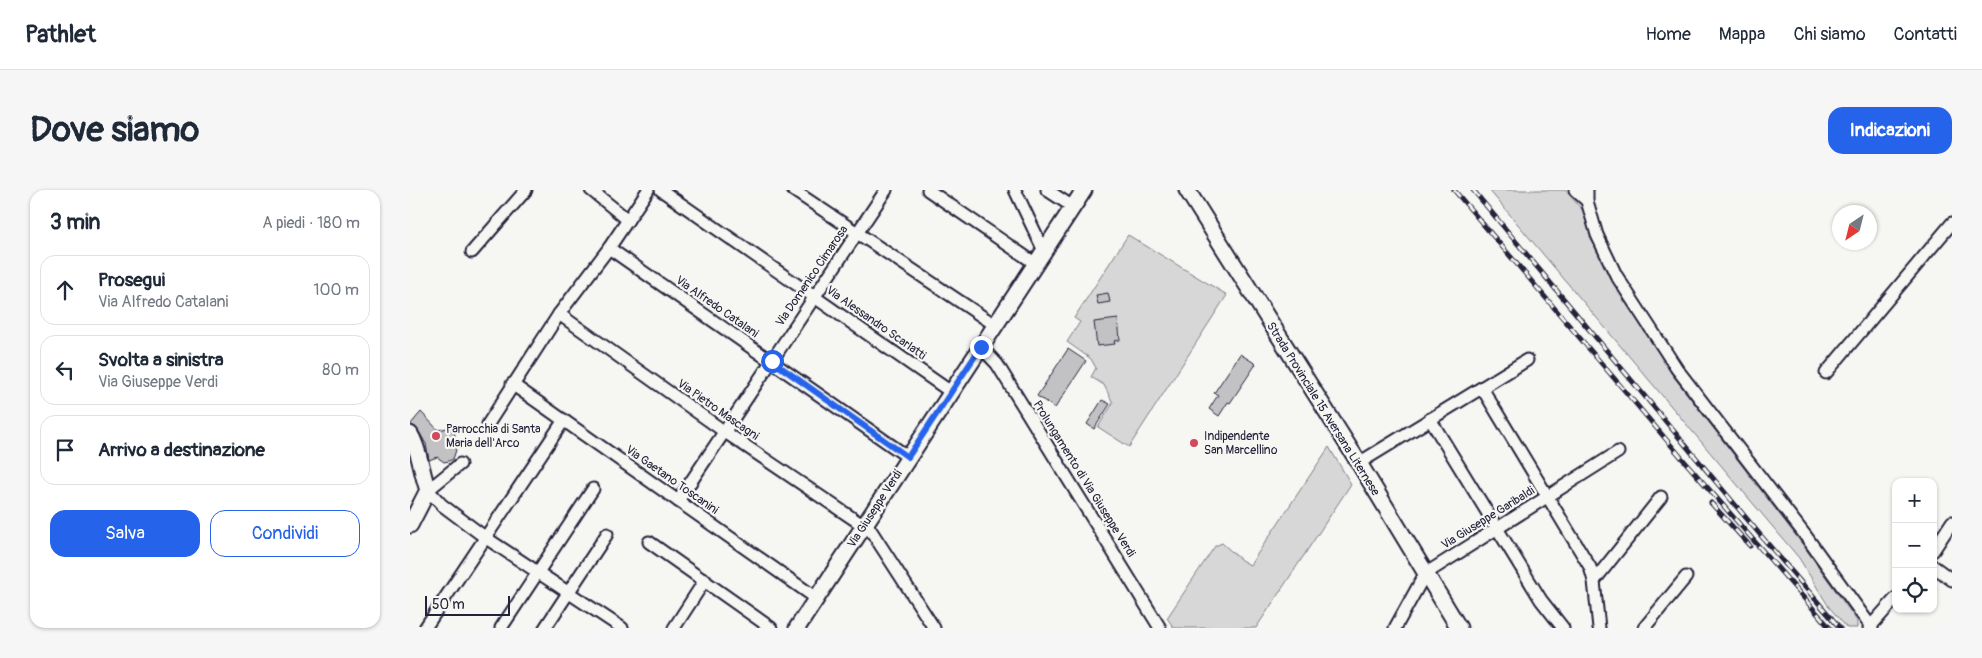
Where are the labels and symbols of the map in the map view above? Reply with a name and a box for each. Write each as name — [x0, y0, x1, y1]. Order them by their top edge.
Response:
north arrow — [1832, 205, 1877, 250]
street label: Via Domenico Cimarosa — [773, 222, 852, 329]
street label: Via Alfredo Catalani — [673, 273, 761, 341]
street label: Via Alessandro Scarlatti — [823, 283, 929, 363]
street label: Strada Provinciale 15 Aversana Liternese — [1263, 319, 1383, 499]
route end — [970, 336, 993, 359]
route start — [761, 350, 784, 373]
street label: Via Pietro Mascagni — [674, 376, 762, 444]
street label: Prolungamento di Via Giuseppe Verdi — [1030, 398, 1138, 560]
place label: Parrocchia di Santa Maria dell'Arco — [446, 422, 541, 451]
place label: Indipendente San Marcellino — [1204, 429, 1278, 458]
marker: Parrocchia di Santa Maria dell'Arco — [430, 430, 442, 442]
marker: Indipendente San Marcellino — [1188, 437, 1200, 449]
street label: Via Gaetano Toscanini — [623, 442, 721, 518]
street label: Via Giuseppe Verdi — [844, 467, 906, 551]
street label: Via Giuseppe Garibaldi — [1439, 483, 1537, 553]
scale bar — [425, 593, 510, 616]

